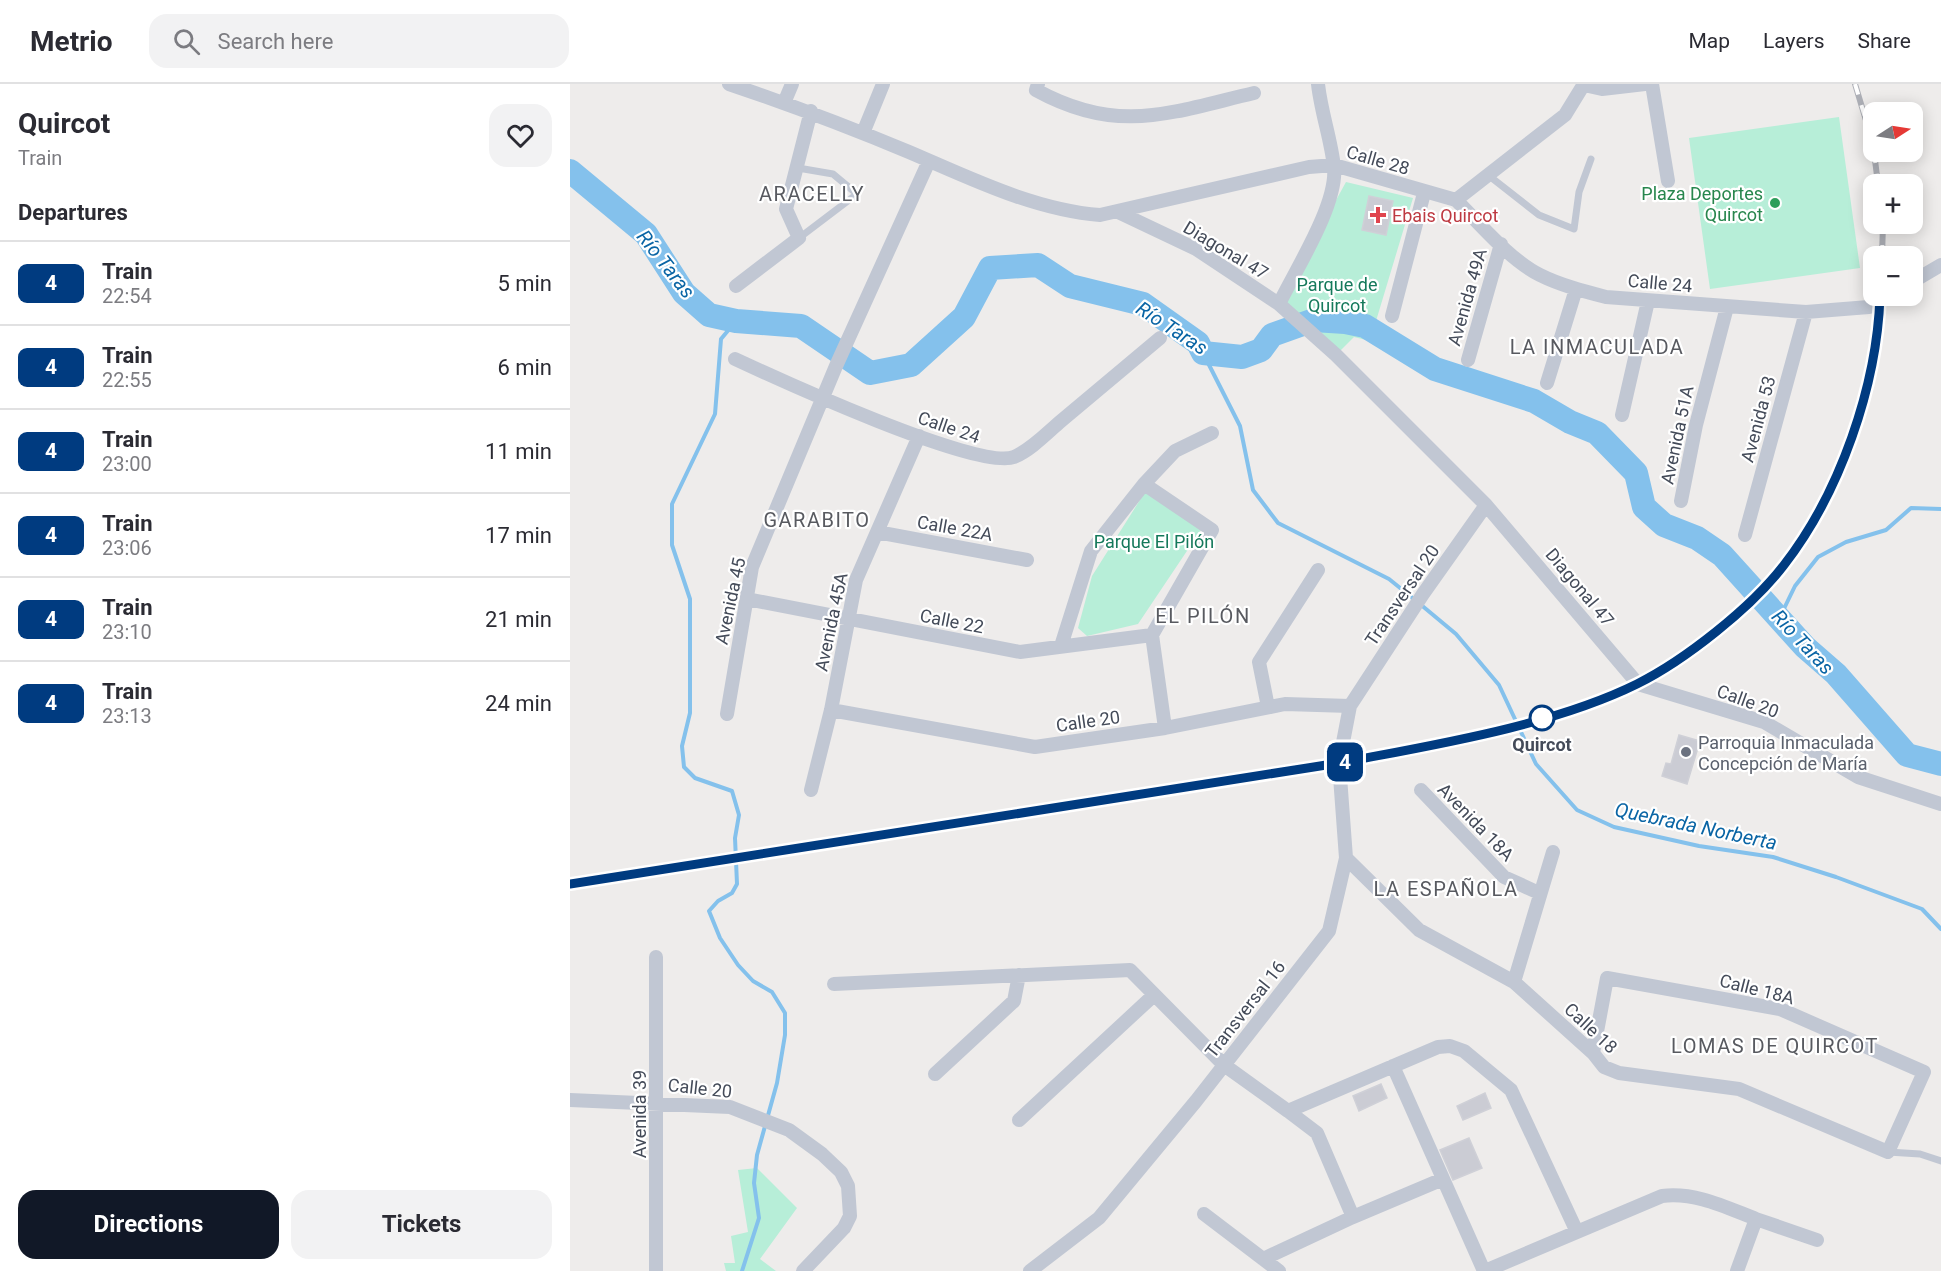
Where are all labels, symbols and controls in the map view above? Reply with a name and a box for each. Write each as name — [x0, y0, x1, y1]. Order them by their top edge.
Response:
search box — [149, 14, 569, 68]
text: Metrio — [30, 25, 113, 58]
icon: search — [170, 25, 203, 58]
text: Search here — [218, 29, 333, 54]
text: Map — [1688, 29, 1730, 53]
text: Layers — [1763, 29, 1824, 53]
text: Share — [1857, 29, 1911, 53]
north arrow — [1863, 102, 1923, 162]
map controls — [1863, 102, 1923, 306]
button: heart — [489, 104, 552, 167]
text: Quircot — [18, 107, 110, 140]
street label: Calle 28 — [1344, 141, 1412, 179]
text: Train — [18, 146, 62, 170]
button: + — [1863, 174, 1923, 234]
district label: ARACELLY — [759, 182, 865, 206]
place label: Plaza Deportes Quircot — [1641, 183, 1763, 225]
marker: Plaza Deportes Quircot — [1768, 196, 1782, 210]
text: Departures — [18, 200, 128, 225]
place label: Ebais Quircot — [1392, 205, 1499, 226]
marker: Ebais Quircot — [1369, 206, 1387, 224]
street label: Diagonal 47 — [1180, 216, 1272, 284]
water label: Río Taras — [632, 225, 700, 303]
street label: Avenida 49A — [1443, 246, 1491, 348]
button: − — [1863, 246, 1923, 306]
text: Train — [102, 259, 153, 284]
street label: Calle 24 — [1627, 270, 1693, 296]
text: 4 — [45, 271, 57, 295]
text: 5 min — [497, 271, 552, 296]
park label: Parque de Quircot — [1297, 274, 1377, 316]
text: 22:54 — [102, 284, 152, 308]
water label: Río Taras — [1132, 296, 1212, 360]
district label: LA INMACULADA — [1510, 335, 1684, 359]
text: Train — [102, 343, 153, 368]
text: 4 — [45, 355, 57, 379]
text: 6 min — [497, 355, 552, 380]
text: 22:55 — [102, 368, 152, 392]
street label: Avenida 53 — [1736, 374, 1780, 464]
street label: Avenida 51A — [1656, 384, 1698, 486]
street label: Calle 24 — [915, 407, 983, 447]
text: Train — [102, 427, 153, 452]
text: 4 — [45, 439, 57, 463]
text: 11 min — [485, 439, 552, 464]
text: 23:00 — [102, 452, 152, 476]
district label: GARABITO — [763, 508, 871, 532]
text: Train — [102, 511, 153, 536]
street label: Calle 22A — [916, 511, 995, 545]
text: 4 — [45, 523, 57, 547]
text: 17 min — [485, 523, 552, 548]
park label: Parque El Pilón — [1094, 531, 1214, 552]
text: 23:06 — [102, 536, 152, 560]
street label: Transversal 20 — [1361, 541, 1443, 649]
street label: Diagonal 47 — [1541, 544, 1619, 630]
street label: Avenida 45 — [711, 556, 749, 646]
street label: Avenida 45A — [810, 571, 852, 673]
text: Train — [102, 595, 153, 620]
district label: EL PILÓN — [1155, 604, 1251, 628]
street label: Calle 22 — [918, 605, 986, 637]
water label: Río Taras — [1767, 605, 1839, 679]
text: 4 — [45, 607, 57, 631]
text: 21 min — [485, 607, 552, 632]
text: 23:10 — [102, 620, 152, 644]
text: Train — [102, 679, 153, 704]
street label: Calle 20 — [1714, 680, 1782, 722]
text: 4 — [45, 691, 57, 715]
text: 24 min — [485, 691, 552, 716]
text: 23:13 — [102, 704, 152, 728]
marker: Quircot — [1529, 705, 1555, 731]
street label: Calle 20 — [1055, 706, 1121, 736]
place label: Parroquia Inmaculada Concepción de María — [1698, 732, 1874, 774]
place label: Quircot — [1512, 734, 1572, 755]
line badge: 4 — [1326, 742, 1364, 782]
marker: Parroquia Inmaculada Concepción de María — [1679, 745, 1693, 759]
text: 4 — [1339, 750, 1351, 774]
street label: Avenida 18A — [1434, 779, 1519, 865]
water label: Quebrada Norberta — [1613, 797, 1779, 855]
district label: LA ESPAÑOLA — [1373, 877, 1519, 901]
street label: Transversal 16 — [1201, 956, 1289, 1062]
street label: Calle 18A — [1717, 970, 1797, 1008]
street label: Calle 18 — [1560, 998, 1622, 1058]
district label: LOMAS DE QUIRCOT — [1671, 1034, 1879, 1058]
street label: Avenida 39 — [629, 1070, 650, 1158]
street label: Calle 20 — [667, 1074, 733, 1102]
button: Directions — [18, 1190, 279, 1259]
button: Tickets — [291, 1190, 552, 1259]

